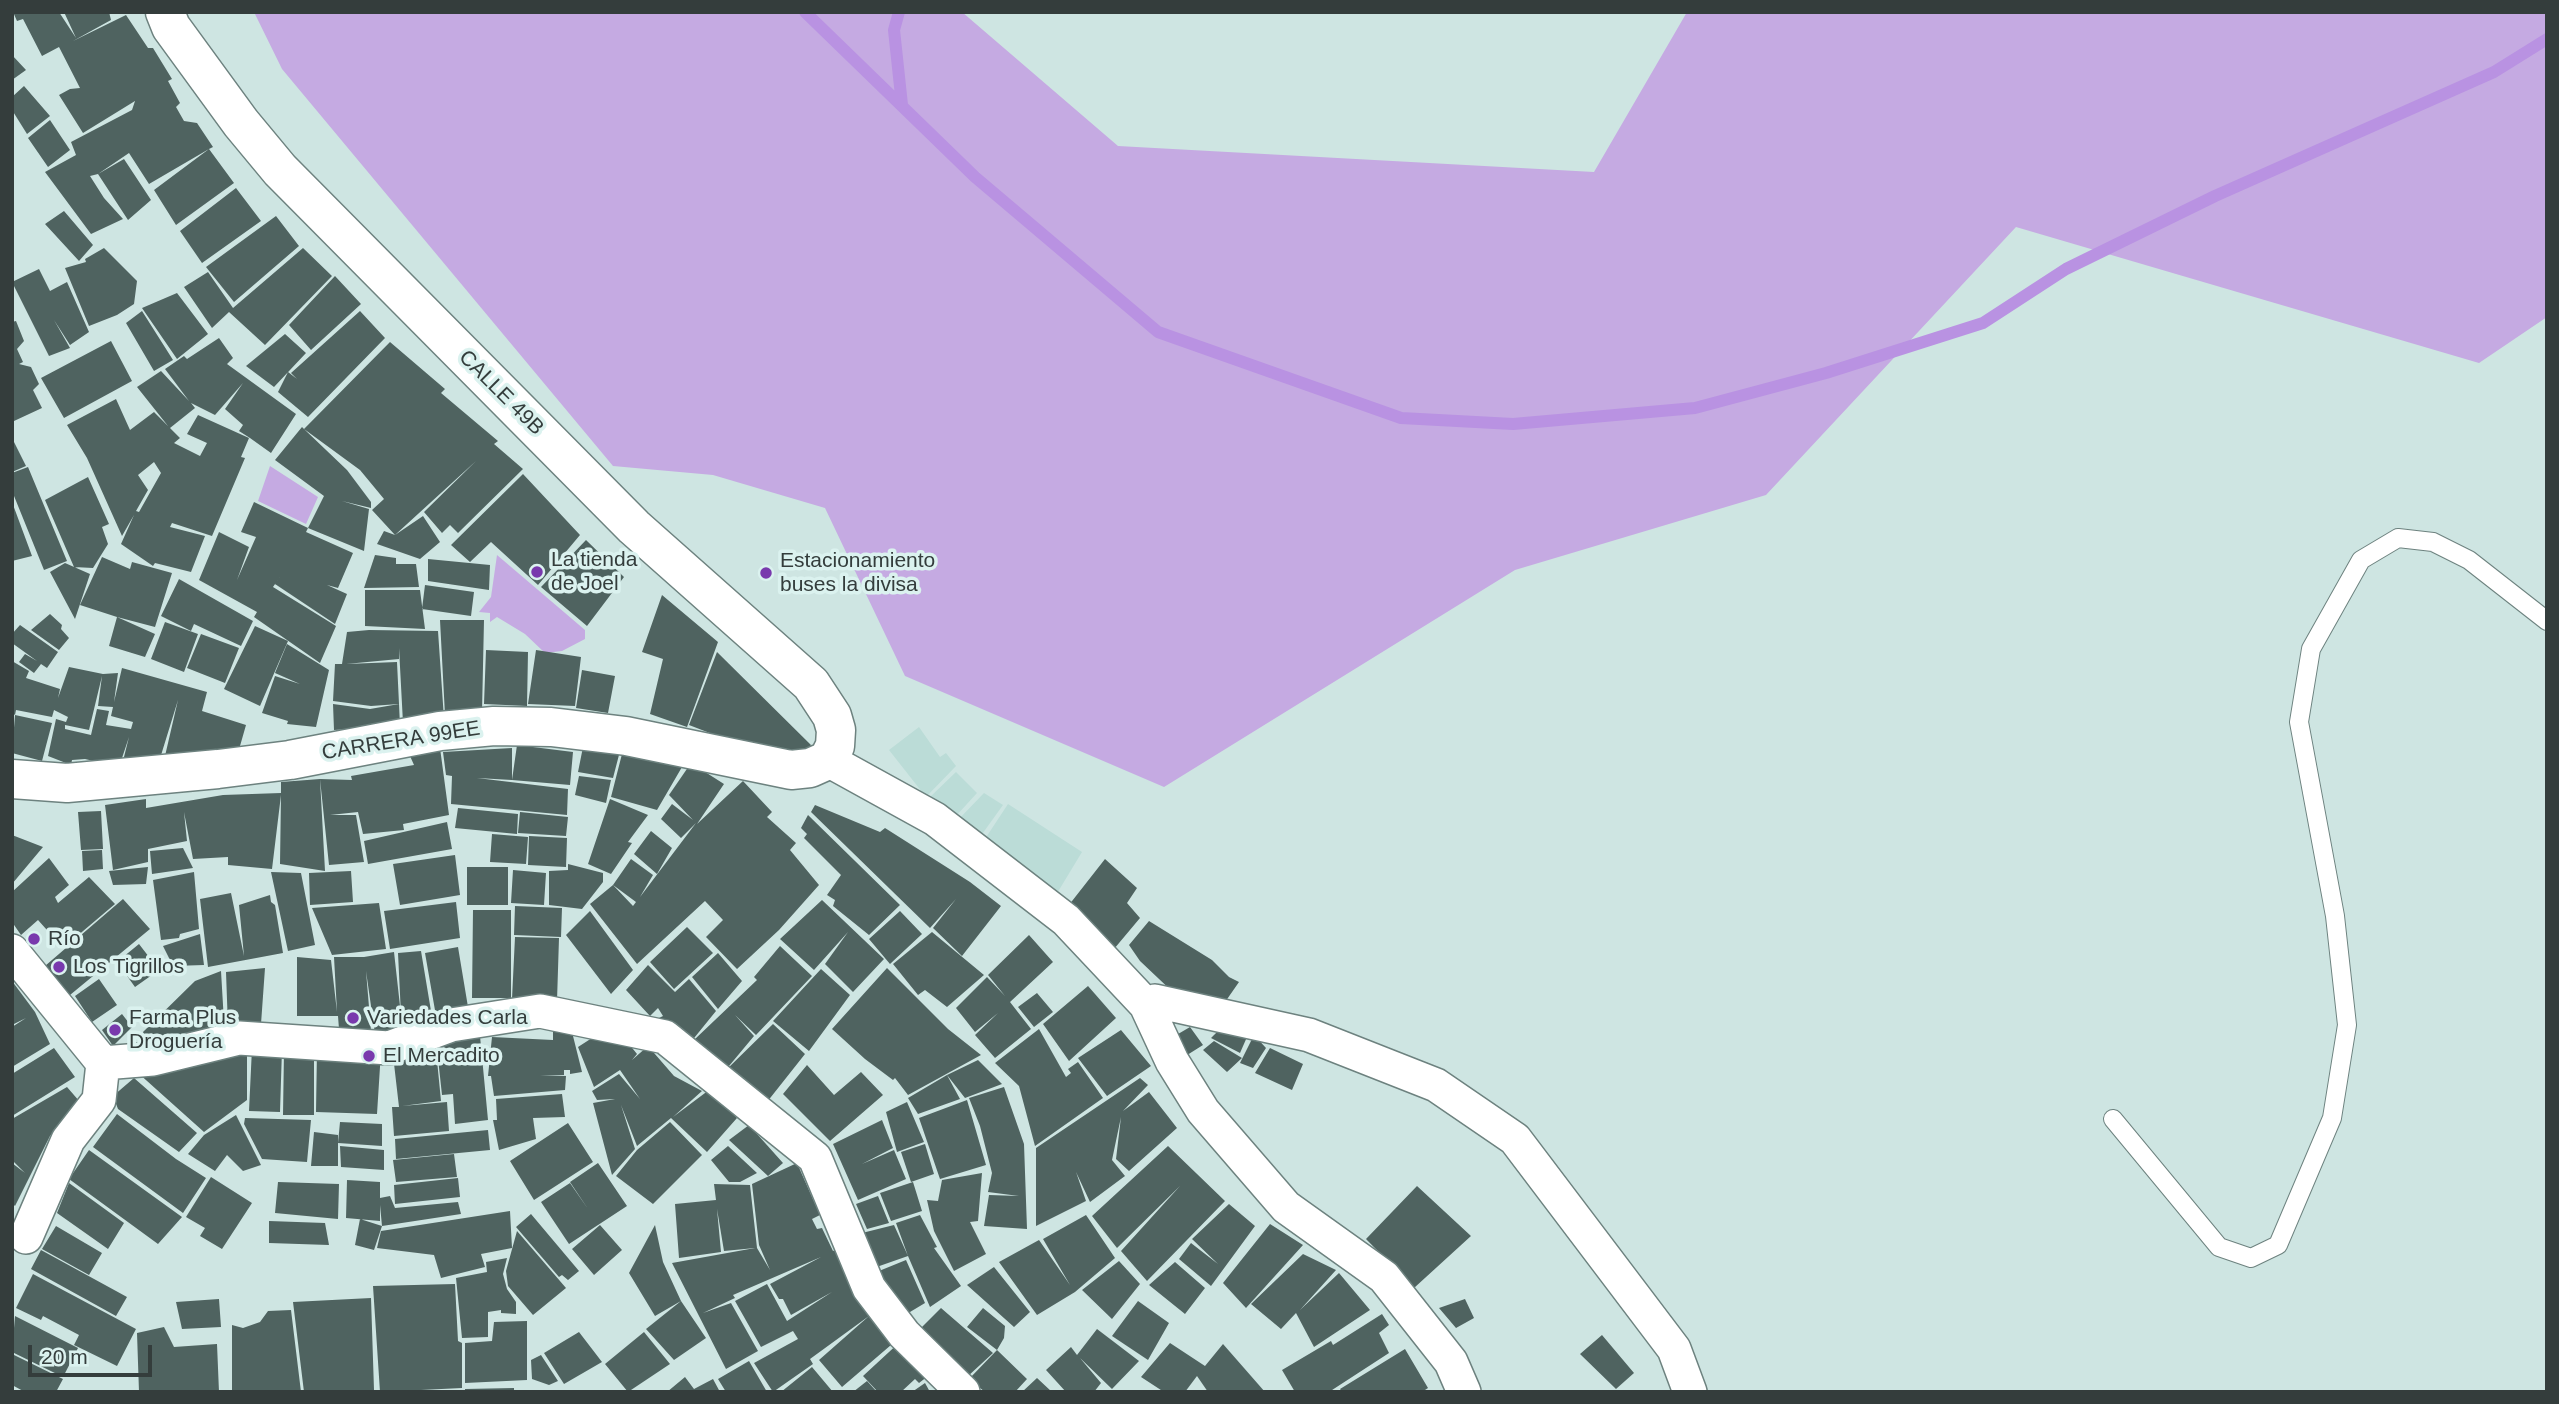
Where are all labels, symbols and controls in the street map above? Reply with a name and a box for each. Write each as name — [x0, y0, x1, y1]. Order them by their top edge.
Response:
street label: CALLE 49B — [453, 345, 549, 441]
place label: La tienda de Joel — [551, 547, 637, 597]
place label: Estacionamiento buses la divisa — [780, 548, 935, 598]
marker: La tienda de Joel — [529, 564, 545, 580]
marker: Estacionamiento buses la divisa — [758, 565, 774, 581]
street label: CARRERA 99EE — [320, 716, 482, 766]
place label: Río — [48, 926, 81, 952]
marker: Río — [26, 931, 42, 947]
place label: Los Tigrillos — [73, 954, 184, 980]
marker: Los Tigrillos — [51, 959, 67, 975]
place label: Farma Plus Droguería — [129, 1005, 236, 1055]
place label: Variedades Carla — [367, 1005, 528, 1031]
marker: Variedades Carla — [345, 1010, 361, 1026]
marker: Farma Plus Droguería — [107, 1022, 123, 1038]
place label: El Mercadito — [383, 1043, 500, 1069]
marker: El Mercadito — [361, 1048, 377, 1064]
scale bar — [32, 1330, 156, 1374]
text: 20 m — [41, 1345, 88, 1368]

